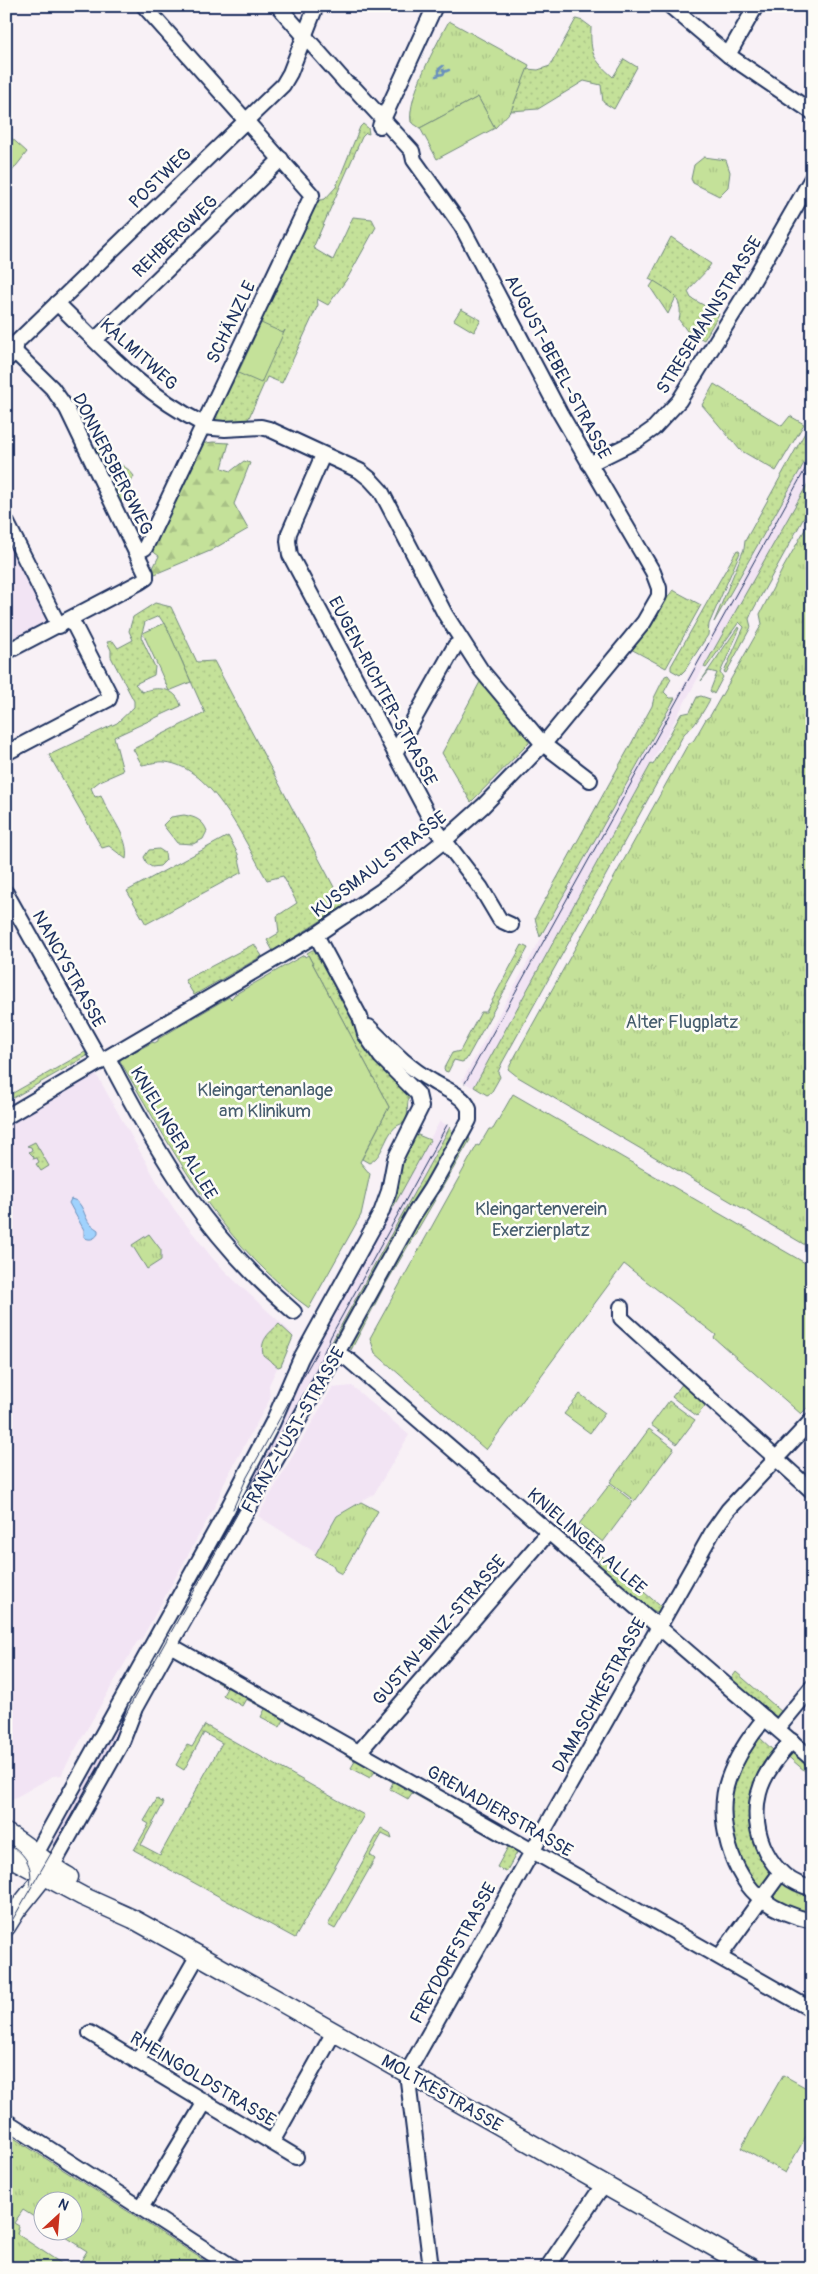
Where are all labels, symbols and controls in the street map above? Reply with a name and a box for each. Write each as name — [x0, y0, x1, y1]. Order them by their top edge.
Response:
street label: POSTWEG — [124, 143, 197, 214]
street label: REHBERGWEG — [128, 190, 223, 283]
street label: STRESEMANNSTRASSE — [651, 232, 767, 399]
street label: AUGUST-BEBEL-STRASSE — [499, 271, 616, 463]
street label: SCHÄNZLE — [202, 277, 261, 367]
street label: KALMITWEG — [95, 313, 183, 396]
street label: DONNERSBERGWEG — [67, 390, 158, 539]
street label: EUGEN-RICHTER-STRASSE — [323, 593, 442, 790]
street label: KUSSMAULSTRASSE — [307, 806, 451, 923]
street label: NANCYSTRASSE — [27, 907, 110, 1032]
park label: Alter Flugplatz — [626, 1011, 738, 1034]
street label: KNIELINGER ALLEE — [125, 1063, 222, 1204]
park label: Kleingartenanlage am Klinikum — [197, 1079, 333, 1123]
park label: Kleingartenverein Exerzierplatz — [475, 1198, 607, 1242]
street label: FRANZ-LUST-STRASSE — [236, 1343, 350, 1518]
street label: KNIELINGER ALLEE — [522, 1483, 651, 1600]
street label: GUSTAV-BINZ-STRASSE — [368, 1550, 511, 1710]
street label: DAMASCHKESTRASSE — [547, 1614, 652, 1777]
street label: GRENADIERSTRASSE — [423, 1760, 577, 1863]
street label: FREYDORFSTRASSE — [405, 1879, 502, 2028]
street label: RHEINGOLDSTRASSE — [126, 2027, 280, 2132]
street label: MOLTKESTRASSE — [377, 2049, 506, 2137]
north arrow — [32, 2192, 82, 2242]
text: N — [55, 2195, 71, 2214]

